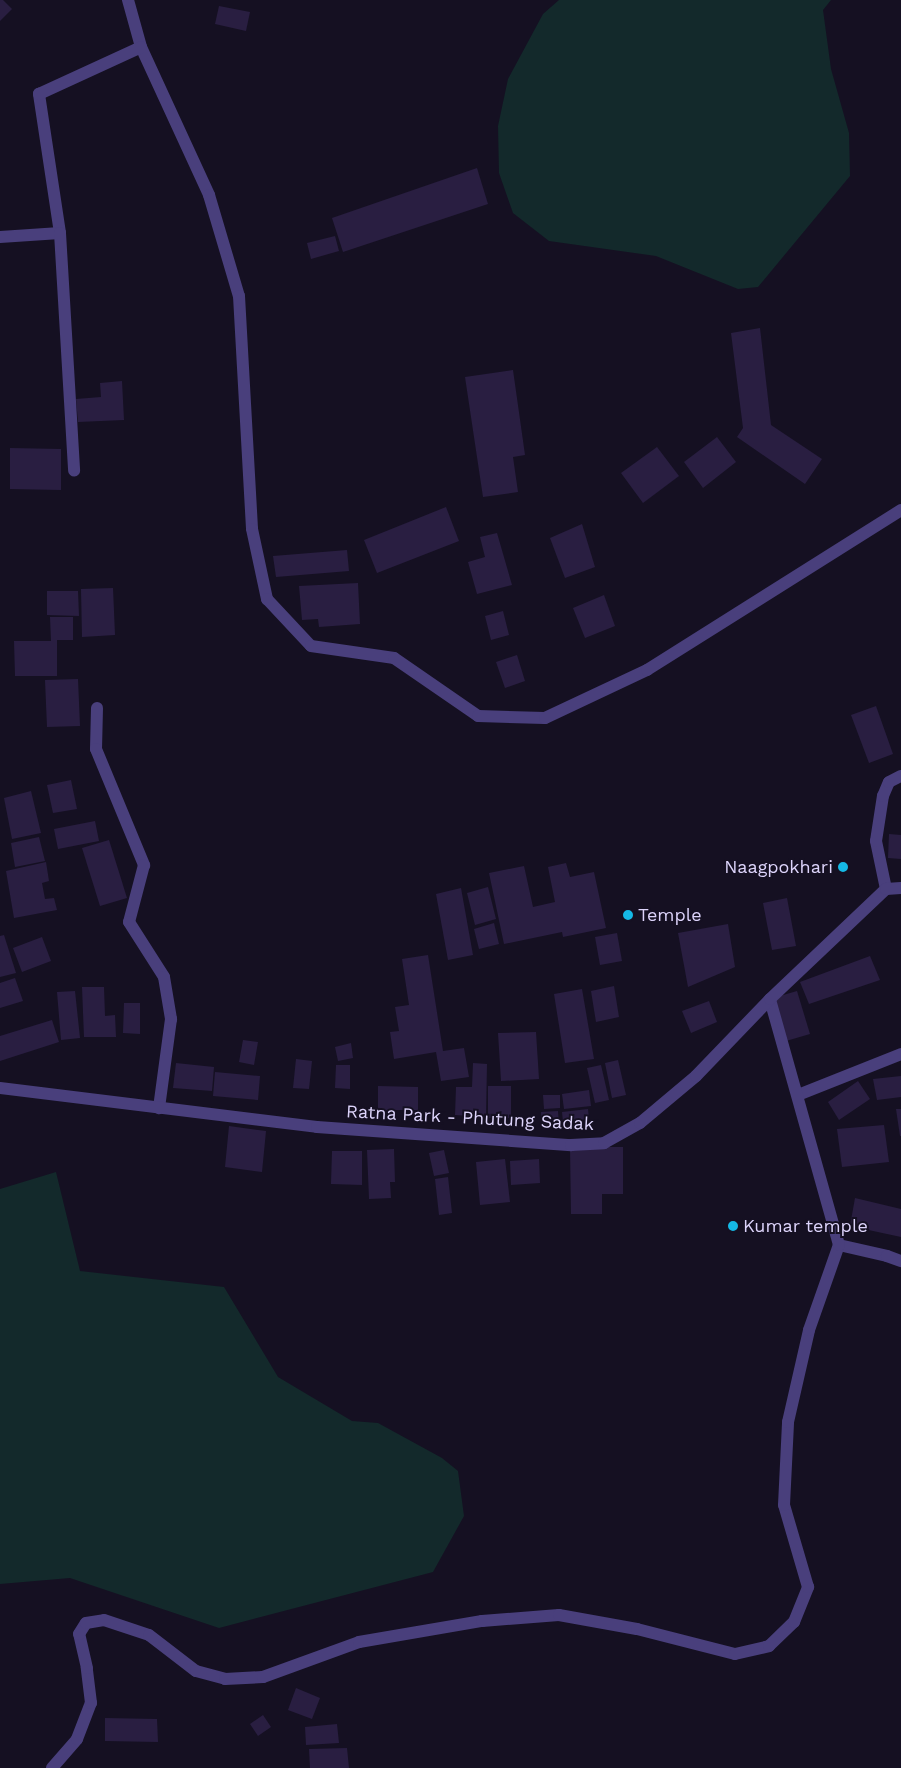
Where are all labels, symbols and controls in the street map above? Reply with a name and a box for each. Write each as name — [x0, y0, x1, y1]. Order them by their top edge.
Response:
place label: Naagpokhari — [724, 856, 833, 878]
marker: Naagpokhari — [837, 861, 849, 873]
place label: Temple — [638, 904, 702, 926]
marker: Temple — [622, 909, 634, 921]
street label: Ratna Park - Phutung Sadak — [345, 1101, 595, 1135]
place label: Kumar temple — [743, 1215, 869, 1237]
marker: Kumar temple — [727, 1220, 739, 1232]

